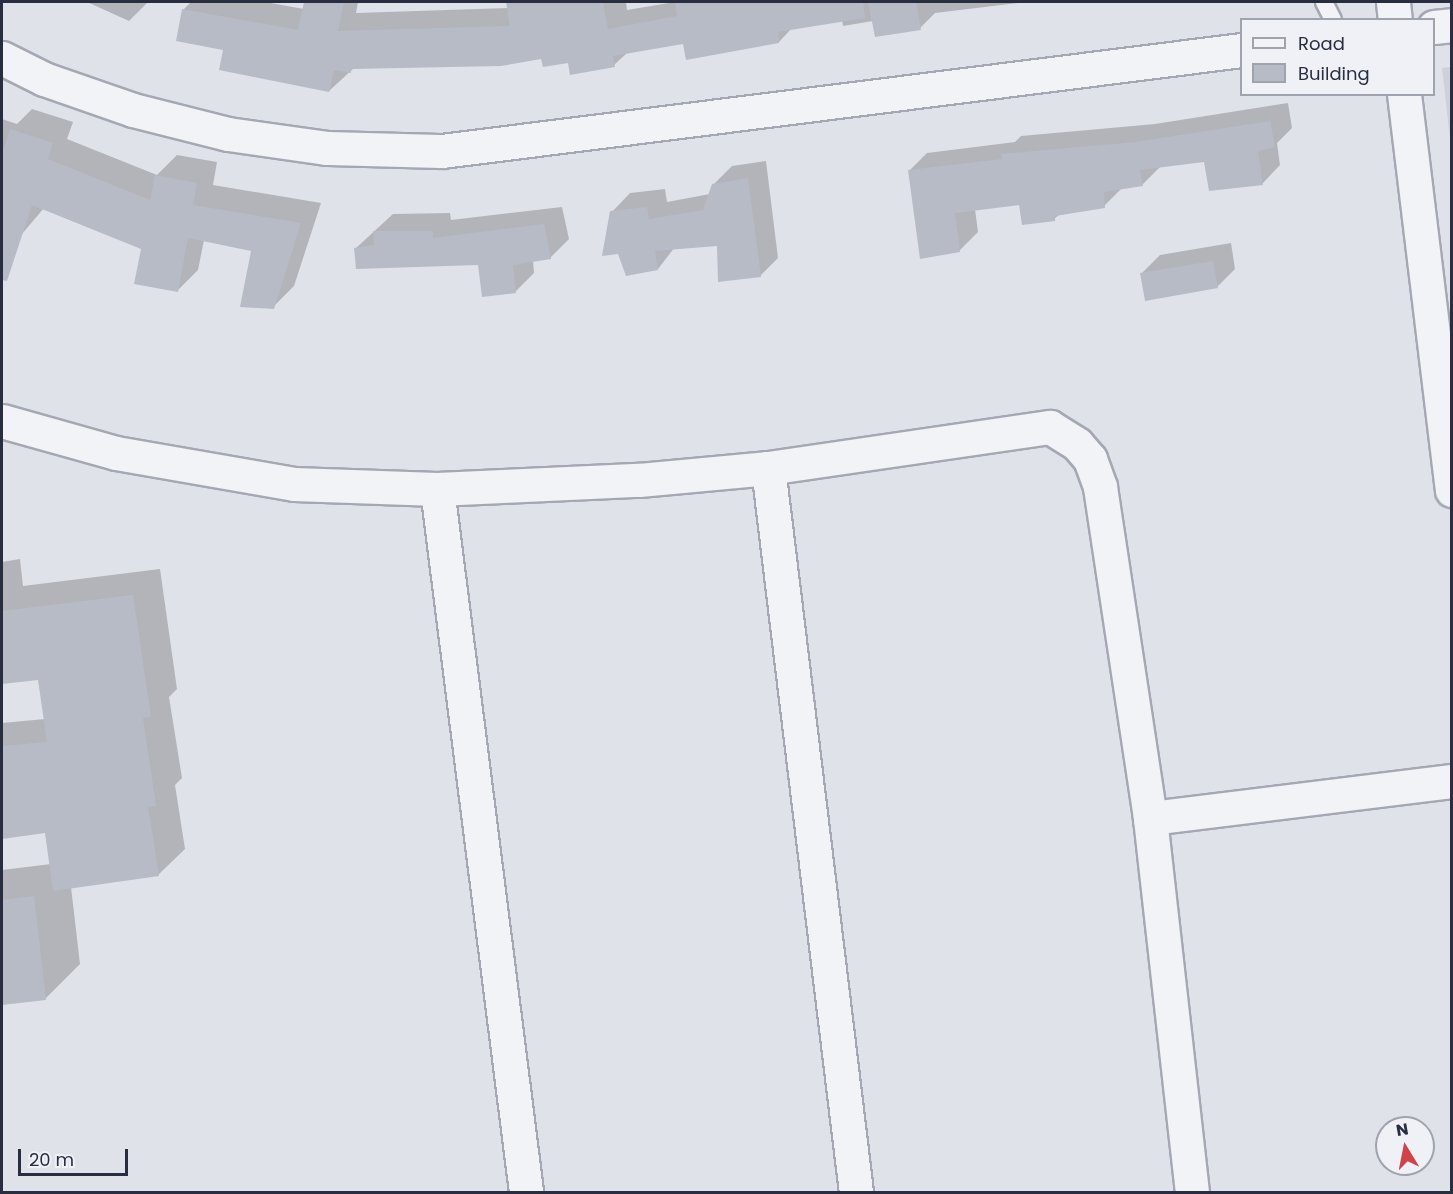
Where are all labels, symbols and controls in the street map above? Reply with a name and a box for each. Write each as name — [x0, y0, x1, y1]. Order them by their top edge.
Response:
legend — [1240, 18, 1435, 96]
text: Road — [1298, 31, 1345, 56]
text: Building — [1298, 61, 1370, 86]
north arrow — [1375, 1116, 1435, 1176]
text: N — [1394, 1117, 1410, 1142]
scale bar — [21, 1137, 130, 1175]
text: 20 m — [29, 1147, 74, 1172]

